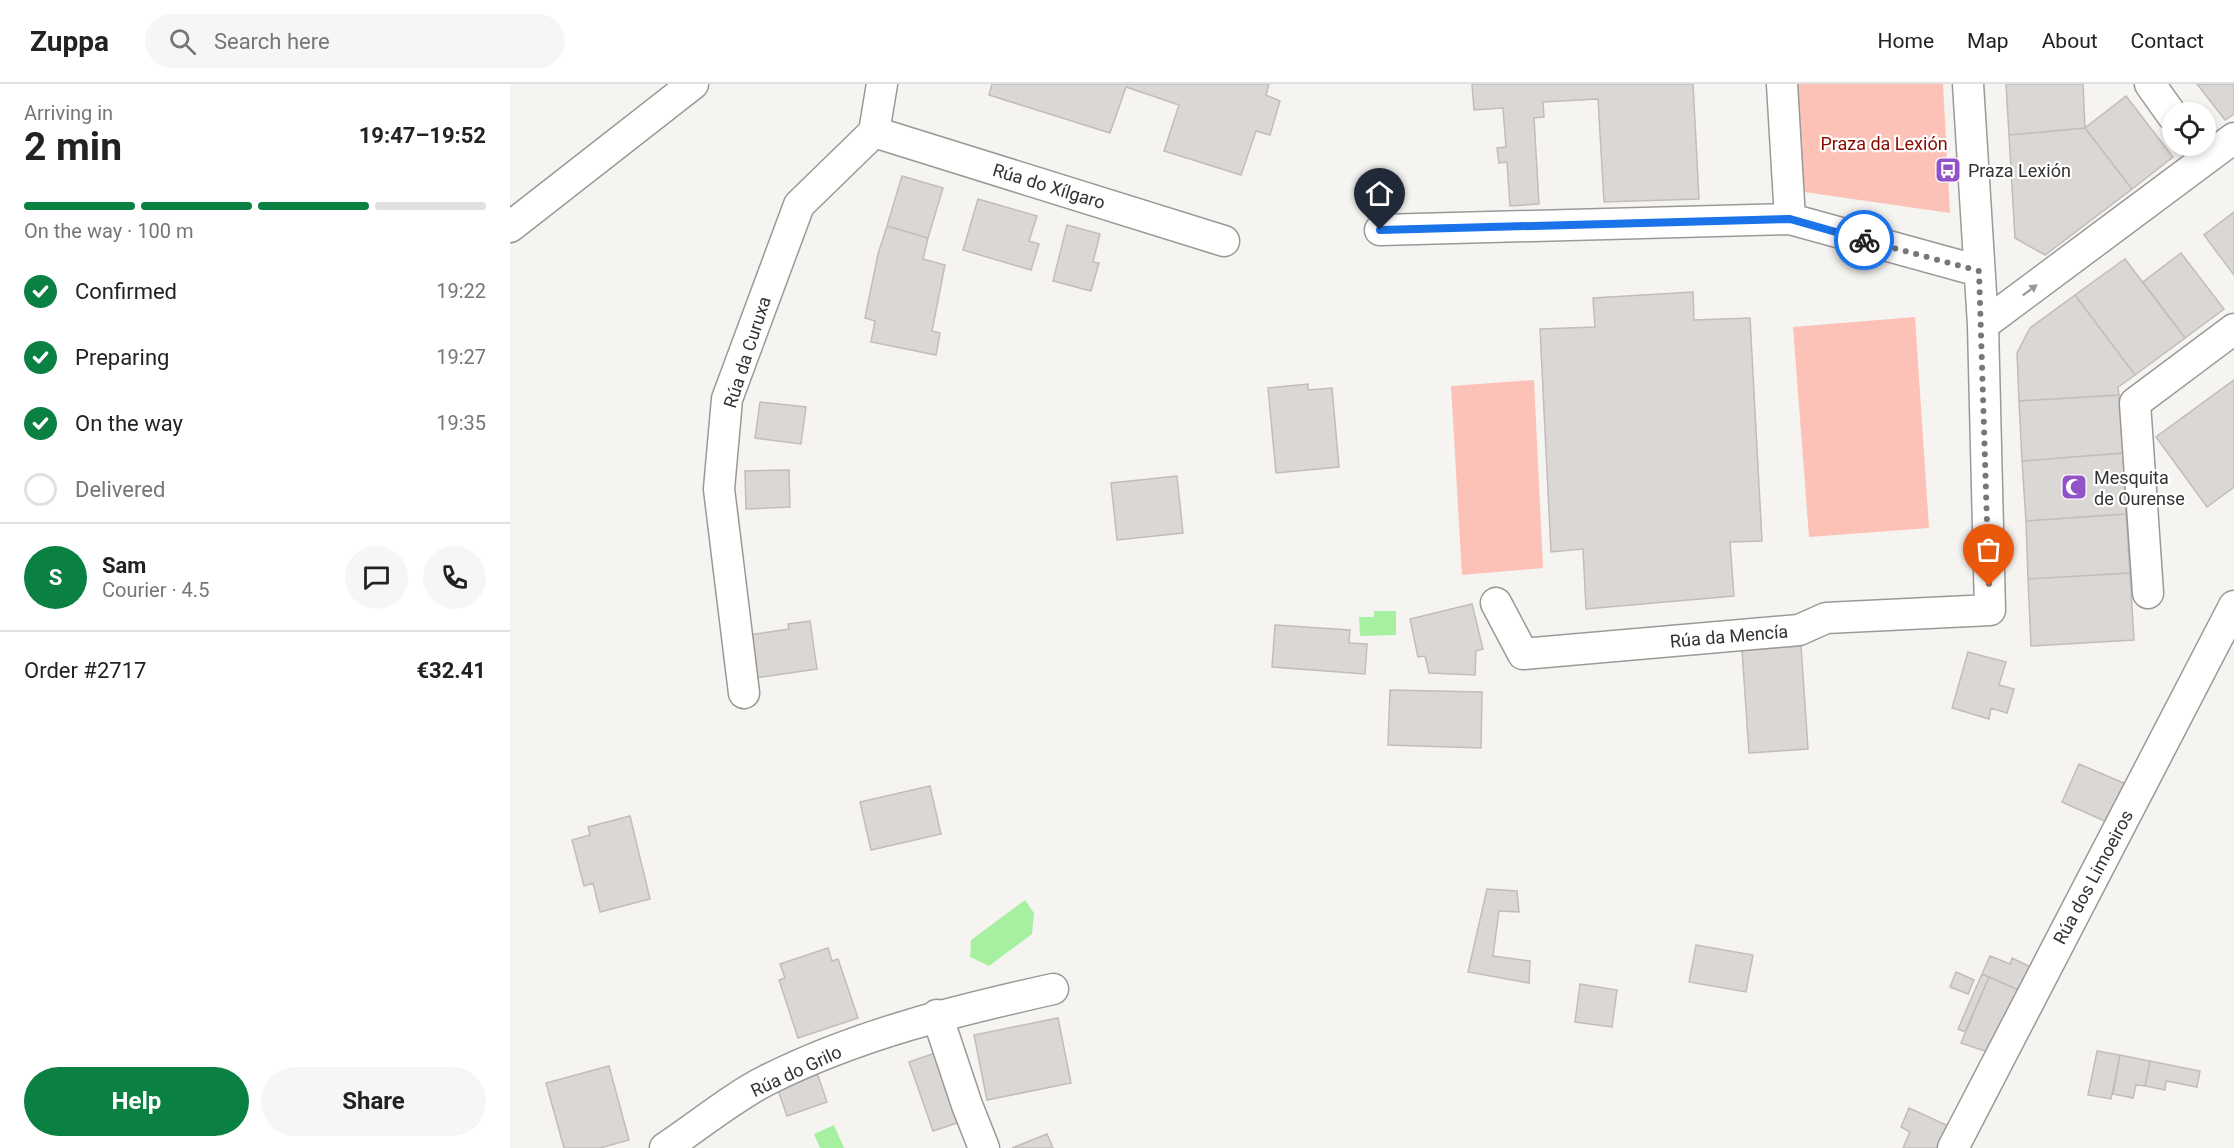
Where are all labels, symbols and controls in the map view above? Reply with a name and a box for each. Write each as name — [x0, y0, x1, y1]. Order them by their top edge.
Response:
search box — [145, 14, 565, 68]
text: Zuppa — [30, 25, 109, 58]
icon: search — [166, 25, 199, 58]
text: Search here — [214, 29, 330, 54]
text: Home — [1878, 29, 1934, 53]
text: Map — [1967, 29, 2009, 53]
text: About — [2042, 29, 2098, 53]
text: Contact — [2131, 29, 2204, 53]
text: Arriving in — [24, 101, 113, 125]
map controls — [2162, 102, 2216, 156]
button: locate — [2162, 102, 2216, 156]
text: 19:47–19:52 — [359, 123, 486, 148]
text: 2 min — [24, 124, 122, 170]
park label: Praza da Lexión — [1820, 133, 1948, 154]
bus stop icon: Praza Lexión — [1933, 155, 1963, 185]
street label: Rúa do Xílgaro — [990, 159, 1108, 213]
place label: Praza Lexión — [1968, 160, 2071, 181]
pin — [1354, 168, 1405, 230]
icon: home — [1363, 177, 1396, 210]
courier — [1834, 210, 1894, 270]
text: On the way · 100 m — [24, 219, 193, 243]
icon: bike — [1848, 224, 1881, 257]
icon: check — [24, 275, 57, 308]
text: Confirmed — [75, 279, 177, 304]
text: 19:22 — [436, 279, 486, 303]
one-way arrow — [2021, 284, 2037, 296]
street label: Rúa da Curuxa — [719, 294, 775, 410]
icon: check — [24, 341, 57, 374]
text: Preparing — [75, 345, 169, 370]
text: 19:27 — [436, 345, 486, 369]
icon: check — [24, 407, 57, 440]
text: On the way — [75, 411, 183, 436]
text: 19:35 — [436, 411, 486, 435]
place label: Mesquita de Ourense — [2094, 467, 2185, 509]
mosque icon: Mesquita de Ourense — [2059, 472, 2089, 502]
text: Delivered — [75, 477, 165, 502]
pin — [1963, 524, 2014, 586]
icon: bag — [1972, 533, 2005, 566]
button: chat — [345, 546, 408, 609]
button: phone — [423, 546, 486, 609]
text: Sam — [102, 553, 146, 578]
text: S — [49, 565, 62, 590]
text: Courier · 4.5 — [102, 578, 209, 602]
street label: Rúa da Mencía — [1669, 620, 1789, 652]
text: Order #2717 — [24, 658, 146, 683]
text: €32.41 — [417, 658, 486, 683]
street label: Rúa dos Limoeiros — [2049, 806, 2137, 948]
street label: Rúa do Grilo — [747, 1041, 845, 1101]
button: Help — [24, 1067, 249, 1136]
button: Share — [261, 1067, 486, 1136]

